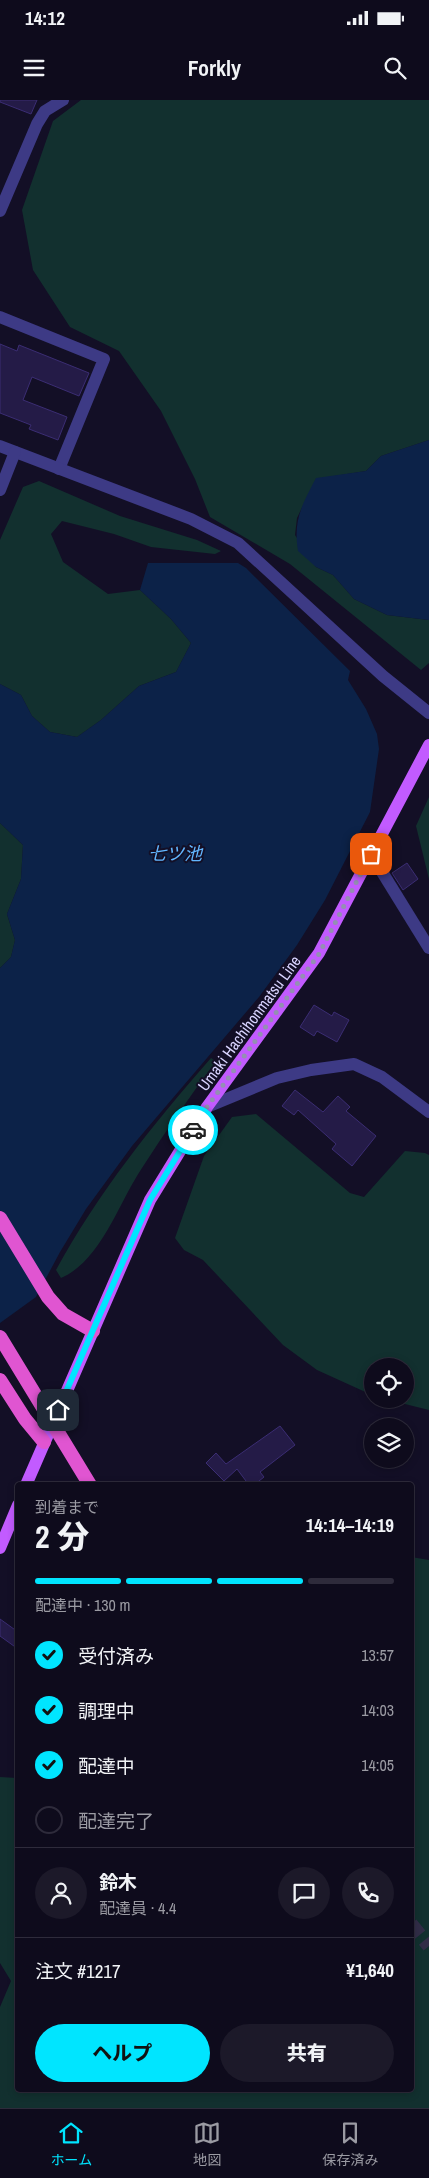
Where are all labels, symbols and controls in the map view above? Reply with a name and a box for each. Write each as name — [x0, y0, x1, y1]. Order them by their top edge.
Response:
text: 14:12 — [25, 5, 65, 31]
text: Forkly — [188, 53, 241, 83]
icon: menu — [20, 54, 48, 82]
icon: search — [381, 54, 409, 82]
pin — [350, 833, 392, 875]
icon: bag — [357, 840, 385, 868]
water label: 七ツ池 — [148, 841, 204, 866]
street label: Umaki Hachihonmatsu Line — [192, 951, 306, 1095]
courier — [168, 1105, 218, 1155]
icon: car — [179, 1116, 207, 1144]
map controls — [364, 1358, 414, 1468]
button: locate — [364, 1358, 414, 1408]
pin — [37, 1389, 79, 1431]
icon: home — [44, 1396, 72, 1424]
button: layers — [364, 1418, 414, 1468]
text: 到着まで — [35, 1496, 99, 1518]
text: 14:14–14:19 — [306, 1512, 394, 1538]
text: 2 分 — [35, 1515, 89, 1558]
text: 配達中 · 130 m — [35, 1594, 130, 1616]
icon: check — [35, 1641, 63, 1669]
text: 受付済み — [78, 1643, 154, 1669]
text: 13:57 — [361, 1644, 394, 1666]
icon: check — [35, 1696, 63, 1724]
text: 調理中 — [78, 1698, 135, 1724]
text: 14:03 — [361, 1699, 394, 1721]
icon: check — [35, 1751, 63, 1779]
text: 配達中 — [78, 1753, 135, 1779]
text: 14:05 — [361, 1754, 394, 1776]
text: 配達完了 — [78, 1808, 154, 1834]
button: person — [35, 1867, 87, 1919]
button: chat — [278, 1867, 330, 1919]
button: phone — [342, 1867, 394, 1919]
text: 鈴木 — [99, 1869, 137, 1895]
text: 配達員 · 4.4 — [99, 1897, 176, 1919]
text: ¥1,640 — [346, 1957, 394, 1983]
text: 注文 #1217 — [35, 1958, 121, 1984]
button: ヘルプ — [35, 2024, 210, 2082]
button: 共有 — [220, 2024, 394, 2082]
tab: ホーム — [51, 2119, 92, 2169]
tab: 地図 — [193, 2119, 221, 2169]
tab: 保存済み — [322, 2119, 378, 2169]

